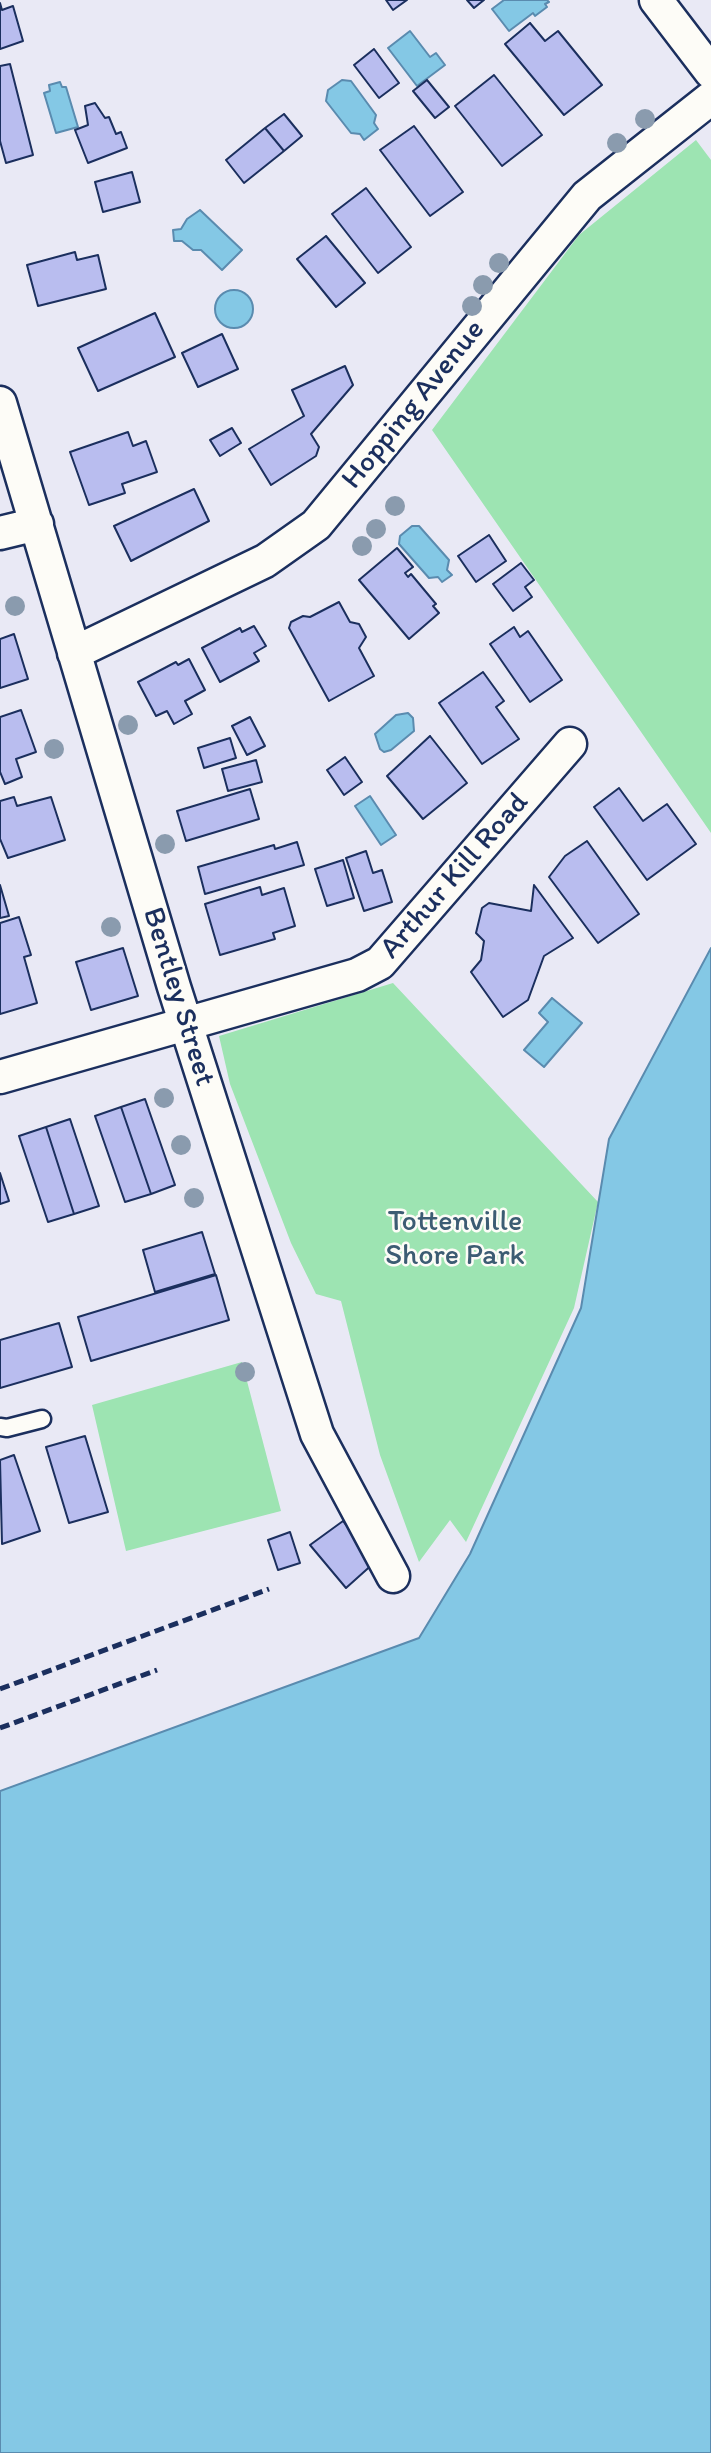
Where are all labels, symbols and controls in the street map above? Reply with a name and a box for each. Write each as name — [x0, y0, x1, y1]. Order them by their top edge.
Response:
street label: Hopping Avenue — [335, 313, 493, 497]
street label: Arthur Kill Road — [373, 785, 537, 967]
street label: Bentley Street — [134, 903, 222, 1091]
park label: Tottenville Shore Park — [385, 1204, 525, 1274]

